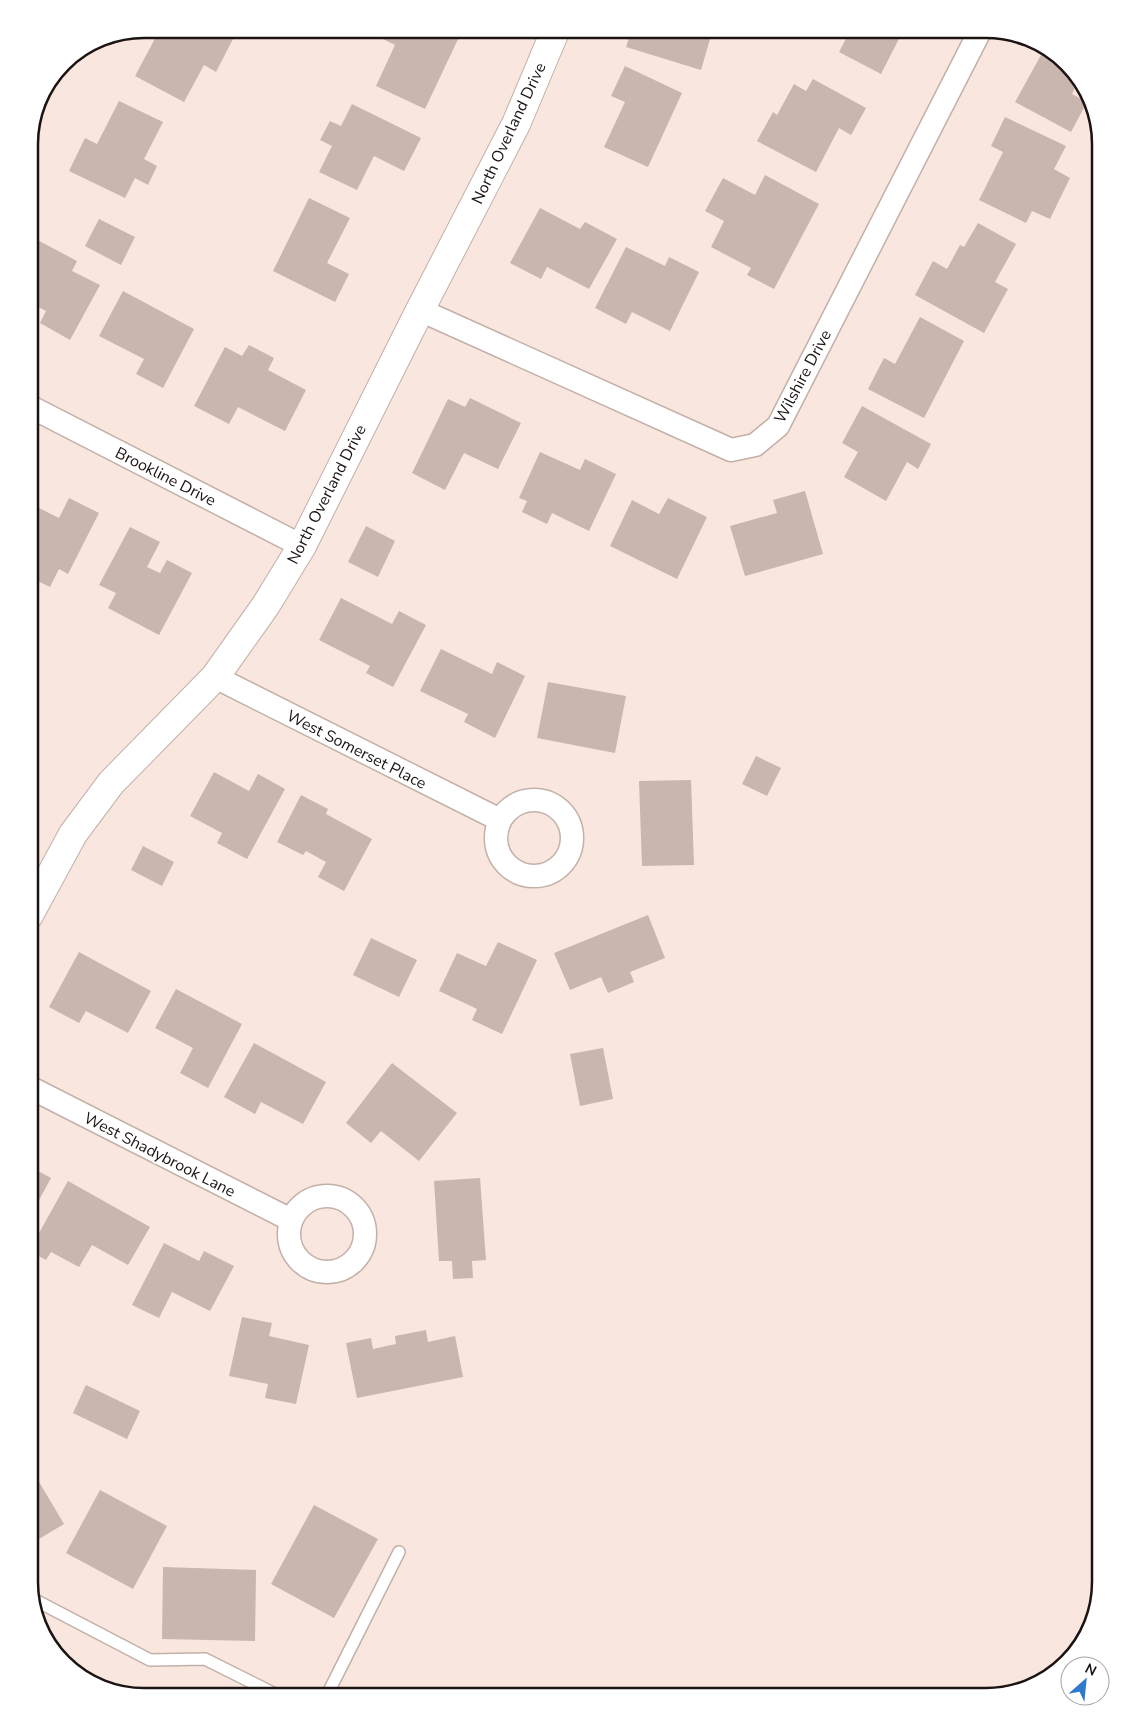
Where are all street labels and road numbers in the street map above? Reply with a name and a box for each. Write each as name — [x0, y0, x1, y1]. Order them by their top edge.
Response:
street label: North Overland Drive — [466, 59, 551, 208]
street label: Wilshire Drive — [769, 326, 837, 427]
street label: North Overland Drive — [282, 421, 372, 568]
street label: Brookline Drive — [111, 442, 220, 512]
street label: West Somerset Place — [283, 705, 430, 795]
street label: West Shadybrook Lane — [80, 1107, 239, 1203]

